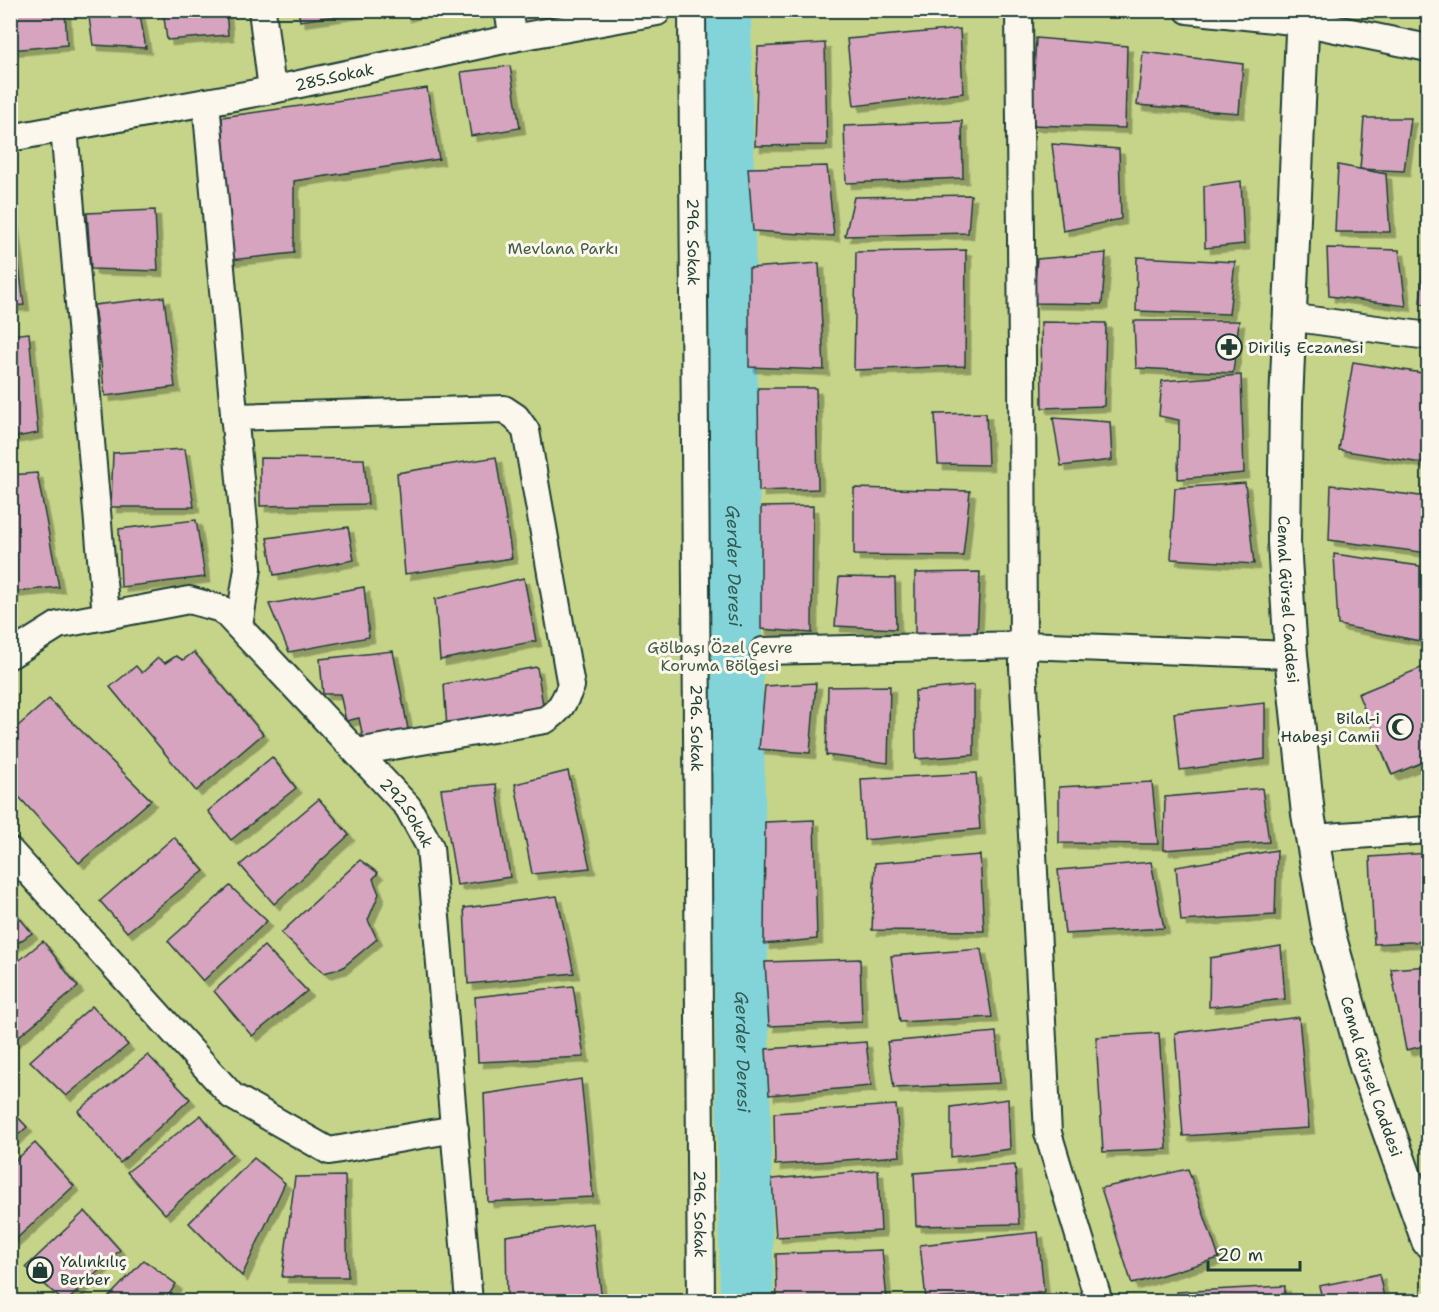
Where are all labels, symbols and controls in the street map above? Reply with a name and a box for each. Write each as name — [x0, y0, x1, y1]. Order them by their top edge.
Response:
street label: 285.Sokak — [293, 58, 376, 95]
street label: 296. Sokak — [683, 198, 704, 286]
park label: Mevlana Parkı — [507, 238, 619, 259]
pharmacy icon: Diriliş Eczanesi — [1214, 332, 1244, 362]
place label: Diriliş Eczanesi — [1248, 337, 1364, 358]
water label: Gerder Deresi — [721, 505, 747, 628]
street label: Cemal Gürsel Caddesi — [1273, 515, 1304, 684]
park label: Gölbaşı Özel Çevre Koruma Bölgesi — [647, 637, 793, 676]
street label: 296. Sokak — [686, 684, 708, 772]
place label: Bilal-i Habeşi Camii — [1280, 708, 1380, 747]
mosque icon: Bilal-i Habeşi Camii — [1385, 712, 1415, 742]
street label: 292.Sokak — [375, 773, 439, 851]
water label: Gerder Deresi — [729, 991, 756, 1114]
street label: Cemal Gürsel Caddesi — [1336, 994, 1408, 1160]
street label: 296. Sokak — [690, 1170, 711, 1258]
scale bar — [1208, 1234, 1300, 1272]
text: 20 m — [1217, 1243, 1263, 1267]
place label: Yalınkılıç Berber — [60, 1251, 127, 1290]
shop icon: Yalınkılıç Berber — [25, 1255, 55, 1285]

